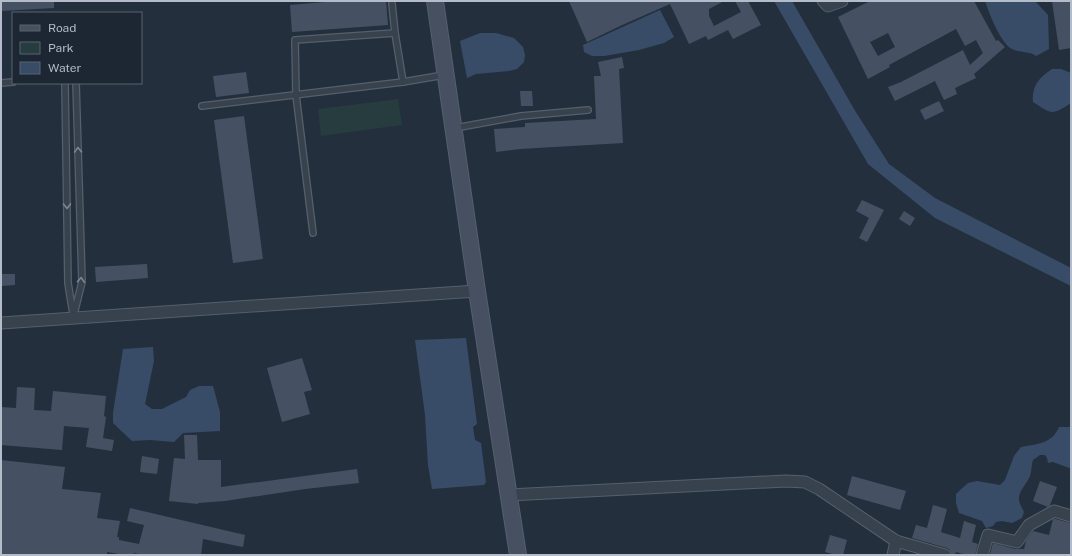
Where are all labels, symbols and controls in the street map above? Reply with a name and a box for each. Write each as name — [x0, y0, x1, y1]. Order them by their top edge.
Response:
legend — [12, 12, 142, 84]
text: Road — [48, 21, 76, 35]
text: Park — [48, 41, 74, 55]
text: Water — [48, 61, 82, 75]
one-way arrow — [73, 147, 82, 153]
one-way arrow — [63, 203, 71, 209]
one-way arrow — [77, 277, 85, 283]

